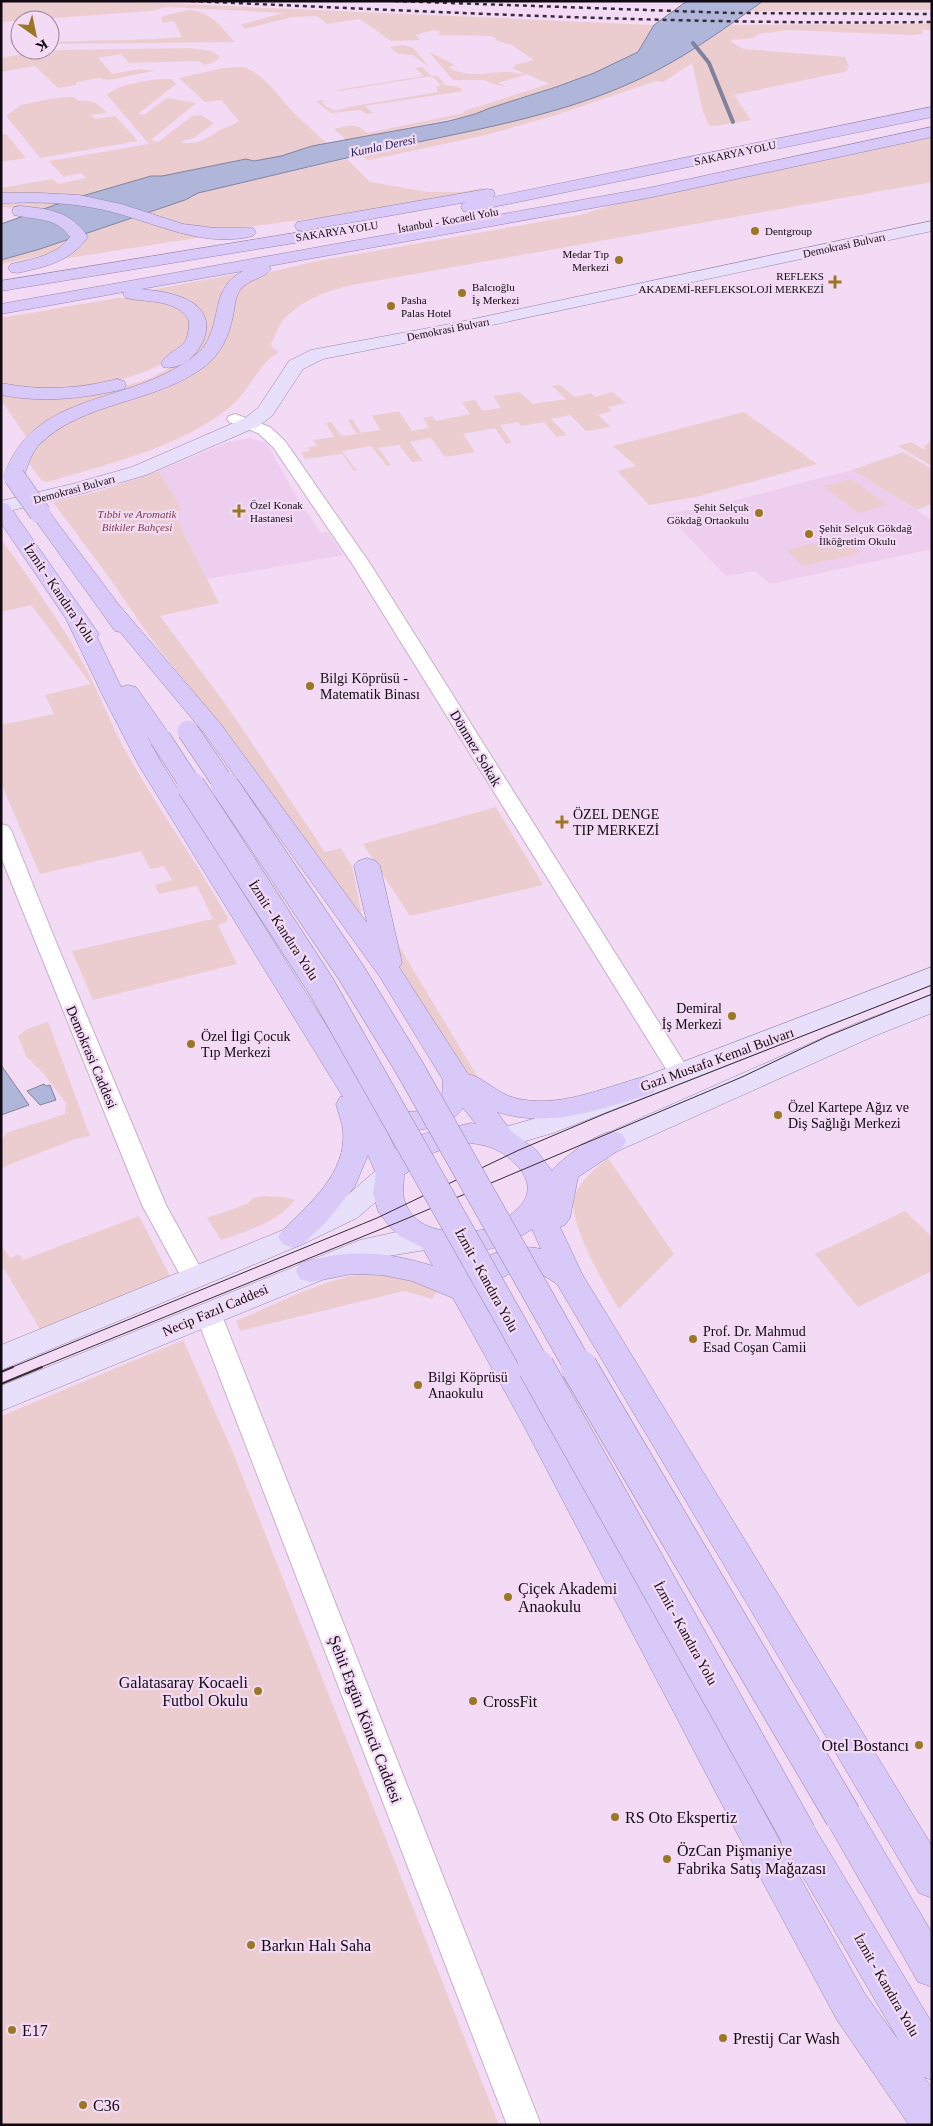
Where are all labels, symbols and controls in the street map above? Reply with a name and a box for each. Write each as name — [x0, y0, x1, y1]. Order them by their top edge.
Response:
north arrow — [10, 10, 60, 60]
text: K — [33, 36, 50, 55]
water label: Kumla Deresi — [348, 132, 417, 160]
street label: SAKARYA YOLU — [693, 138, 777, 168]
street label: İstanbul - Kocaeli Yolu — [397, 205, 500, 235]
street label: SAKARYA YOLU — [295, 219, 379, 243]
marker: Dentgroup — [749, 225, 761, 237]
place label: Dentgroup — [765, 225, 813, 237]
street label: Demokrasi Bulvarı — [802, 230, 886, 260]
place label: Medar Tıp Merkezi — [562, 248, 609, 273]
marker: Medar Tıp Merkezi — [613, 254, 625, 266]
place label: REFLEKS AKADEMİ-REFLEKSOLOJİ MERKEZİ — [639, 270, 824, 295]
marker: REFLEKS AKADEMİ-REFLEKSOLOJİ MERKEZİ — [828, 275, 842, 289]
place label: Balcıoğlu İş Merkezi — [472, 281, 519, 306]
marker: Balcıoğlu İş Merkezi — [456, 287, 468, 299]
place label: Pasha Palas Hotel — [401, 294, 451, 319]
marker: Pasha Palas Hotel — [385, 300, 397, 312]
street label: Demokrasi Bulvarı — [406, 315, 490, 343]
street label: Demokrasi Bulvarı — [32, 472, 116, 506]
place label: Özel Konak Hastanesi — [250, 499, 303, 524]
place label: Şehit Selçuk Gökdağ Ortaokulu — [667, 501, 749, 526]
marker: Özel Konak Hastanesi — [232, 504, 246, 518]
marker: Şehit Selçuk Gökdağ Ortaokulu — [753, 507, 765, 519]
park label: Tıbbi ve Aromatik Bitkiler Bahçesi — [98, 508, 178, 533]
place label: Şehit Selçuk Gökdağ İlköğretim Okulu — [819, 522, 912, 547]
marker: Şehit Selçuk Gökdağ İlköğretim Okulu — [803, 528, 815, 540]
street label: İzmit - Kandıra Yolu — [21, 541, 98, 646]
place label: Bilgi Köprüsü - Matematik Binası — [320, 671, 420, 702]
marker: Bilgi Köprüsü - Matematik Binası — [304, 680, 316, 692]
street label: Dönmez Sokak — [447, 708, 504, 789]
place label: ÖZEL DENGE TIP MERKEZİ — [573, 806, 660, 838]
marker: ÖZEL DENGE TIP MERKEZİ — [555, 815, 569, 829]
street label: İzmit - Kandıra Yolu — [246, 878, 321, 983]
place label: Demiral İş Merkezi — [662, 1001, 722, 1032]
street label: Demokrasi Caddesi — [63, 1004, 120, 1111]
marker: Demiral İş Merkezi — [726, 1010, 738, 1022]
street label: Gazi Mustafa Kemal Bulvarı — [638, 1025, 796, 1094]
place label: Özel İlgi Çocuk Tıp Merkezi — [201, 1028, 290, 1060]
marker: Özel İlgi Çocuk Tıp Merkezi — [185, 1038, 197, 1050]
place label: Özel Kartepe Ağız ve Diş Sağlığı Merkezi — [788, 1099, 909, 1131]
marker: Özel Kartepe Ağız ve Diş Sağlığı Merkezi — [772, 1109, 784, 1121]
street label: İzmit - Kandıra Yolu — [452, 1226, 521, 1335]
street label: Necip Fazıl Caddesi — [160, 1281, 270, 1340]
place label: Prof. Dr. Mahmud Esad Coşan Camii — [703, 1324, 807, 1355]
marker: Prof. Dr. Mahmud Esad Coşan Camii — [687, 1333, 699, 1345]
place label: Bilgi Köprüsü Anaokulu — [428, 1370, 508, 1401]
marker: Bilgi Köprüsü Anaokulu — [412, 1379, 424, 1391]
street label: İzmit - Kandıra Yolu — [651, 1579, 720, 1688]
place label: Çiçek Akademi Anaokulu — [518, 1580, 618, 1615]
marker: Çiçek Akademi Anaokulu — [502, 1591, 514, 1603]
street label: Şehit Ergün Köncü Caddesi — [325, 1633, 406, 1806]
place label: Galatasaray Kocaeli Futbol Okulu — [119, 1674, 249, 1709]
marker: Galatasaray Kocaeli Futbol Okulu — [252, 1685, 264, 1697]
place label: CrossFit — [483, 1693, 538, 1710]
marker: CrossFit — [467, 1695, 479, 1707]
place label: Otel Bostancı — [821, 1737, 910, 1754]
marker: Otel Bostancı — [913, 1739, 925, 1751]
place label: RS Oto Ekspertiz — [625, 1809, 737, 1827]
marker: RS Oto Ekspertiz — [609, 1811, 621, 1823]
place label: ÖzCan Pişmaniye Fabrika Satış Mağazası — [677, 1842, 827, 1878]
marker: ÖzCan Pişmaniye Fabrika Satış Mağazası — [661, 1853, 673, 1865]
street label: İzmit - Kandıra Yolu — [851, 1931, 922, 2039]
place label: Barkın Halı Saha — [261, 1937, 371, 1954]
marker: Barkın Halı Saha — [245, 1939, 257, 1951]
place label: E17 — [22, 2022, 48, 2039]
marker: E17 — [6, 2024, 18, 2036]
place label: Prestij Car Wash — [733, 2030, 840, 2048]
marker: Prestij Car Wash — [717, 2032, 729, 2044]
place label: C36 — [93, 2097, 120, 2114]
marker: C36 — [77, 2099, 89, 2111]

